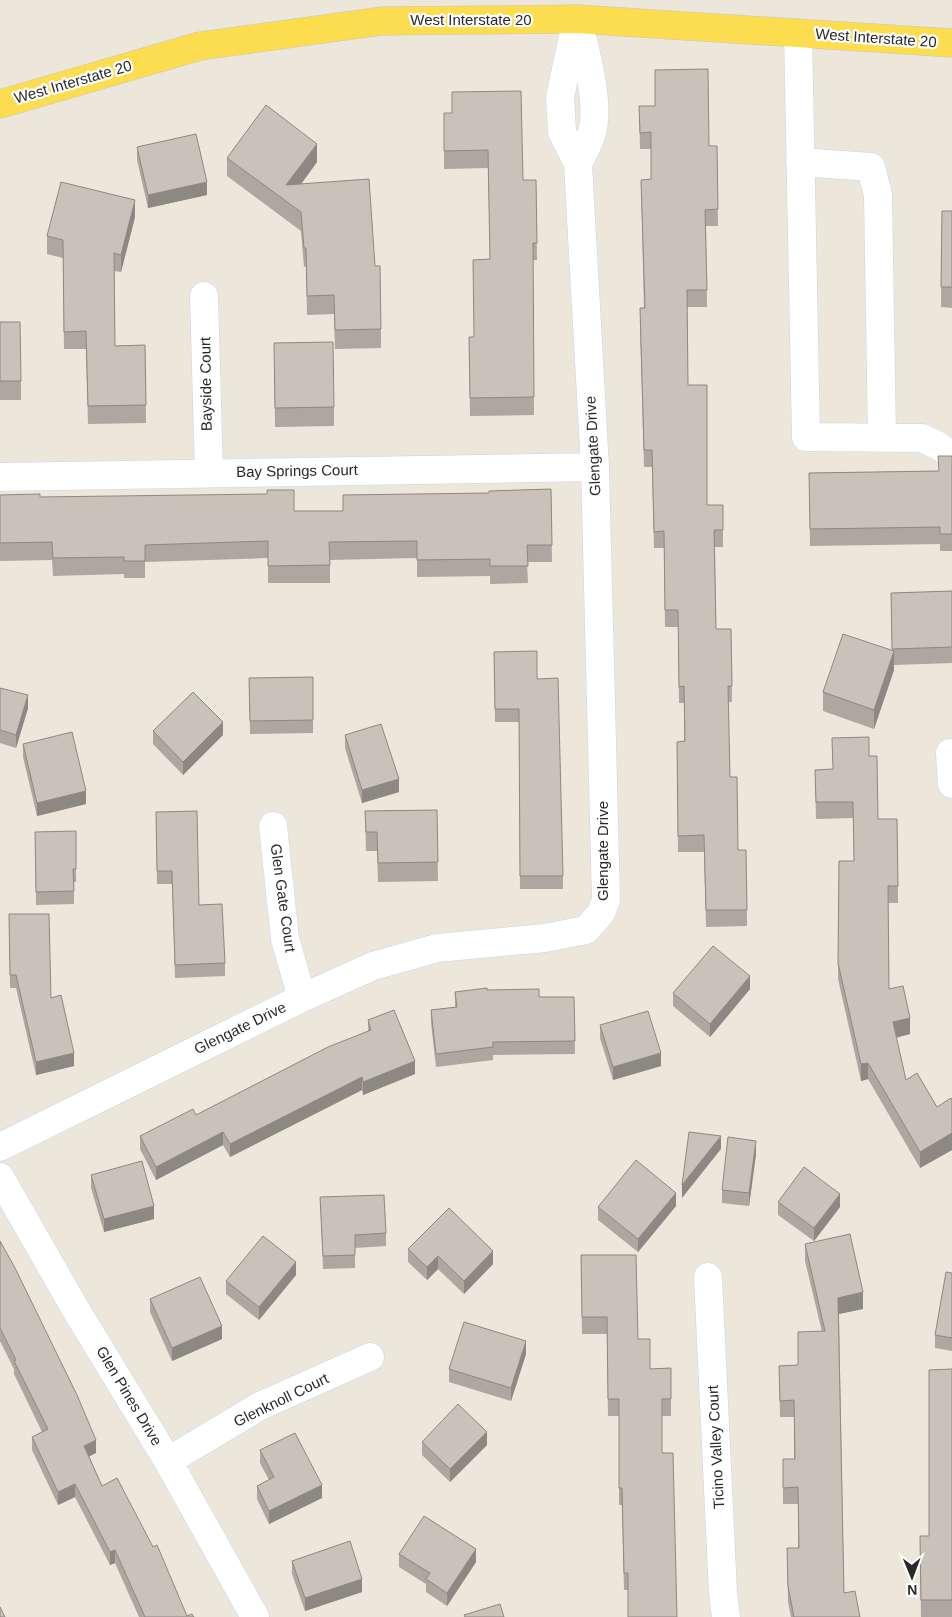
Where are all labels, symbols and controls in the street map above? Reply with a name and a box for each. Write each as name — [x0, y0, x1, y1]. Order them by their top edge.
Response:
street label: West Interstate 20 — [410, 11, 532, 28]
street label: West Interstate 20 — [815, 25, 937, 50]
street label: West Interstate 20 — [12, 57, 134, 106]
street label: Bayside Court — [196, 336, 215, 431]
street label: Glengate Drive — [581, 396, 604, 496]
street label: Bay Springs Court — [236, 461, 359, 480]
street label: Glengate Drive — [594, 801, 611, 901]
street label: Glen Gate Court — [267, 843, 300, 954]
street label: Glengate Drive — [191, 998, 288, 1057]
street label: Glen Pines Drive — [93, 1343, 166, 1448]
street label: Glenknoll Court — [231, 1369, 332, 1430]
street label: Ticino Valley Court — [704, 1384, 727, 1509]
north arrow — [887, 1552, 937, 1602]
text: N — [907, 1582, 917, 1598]

